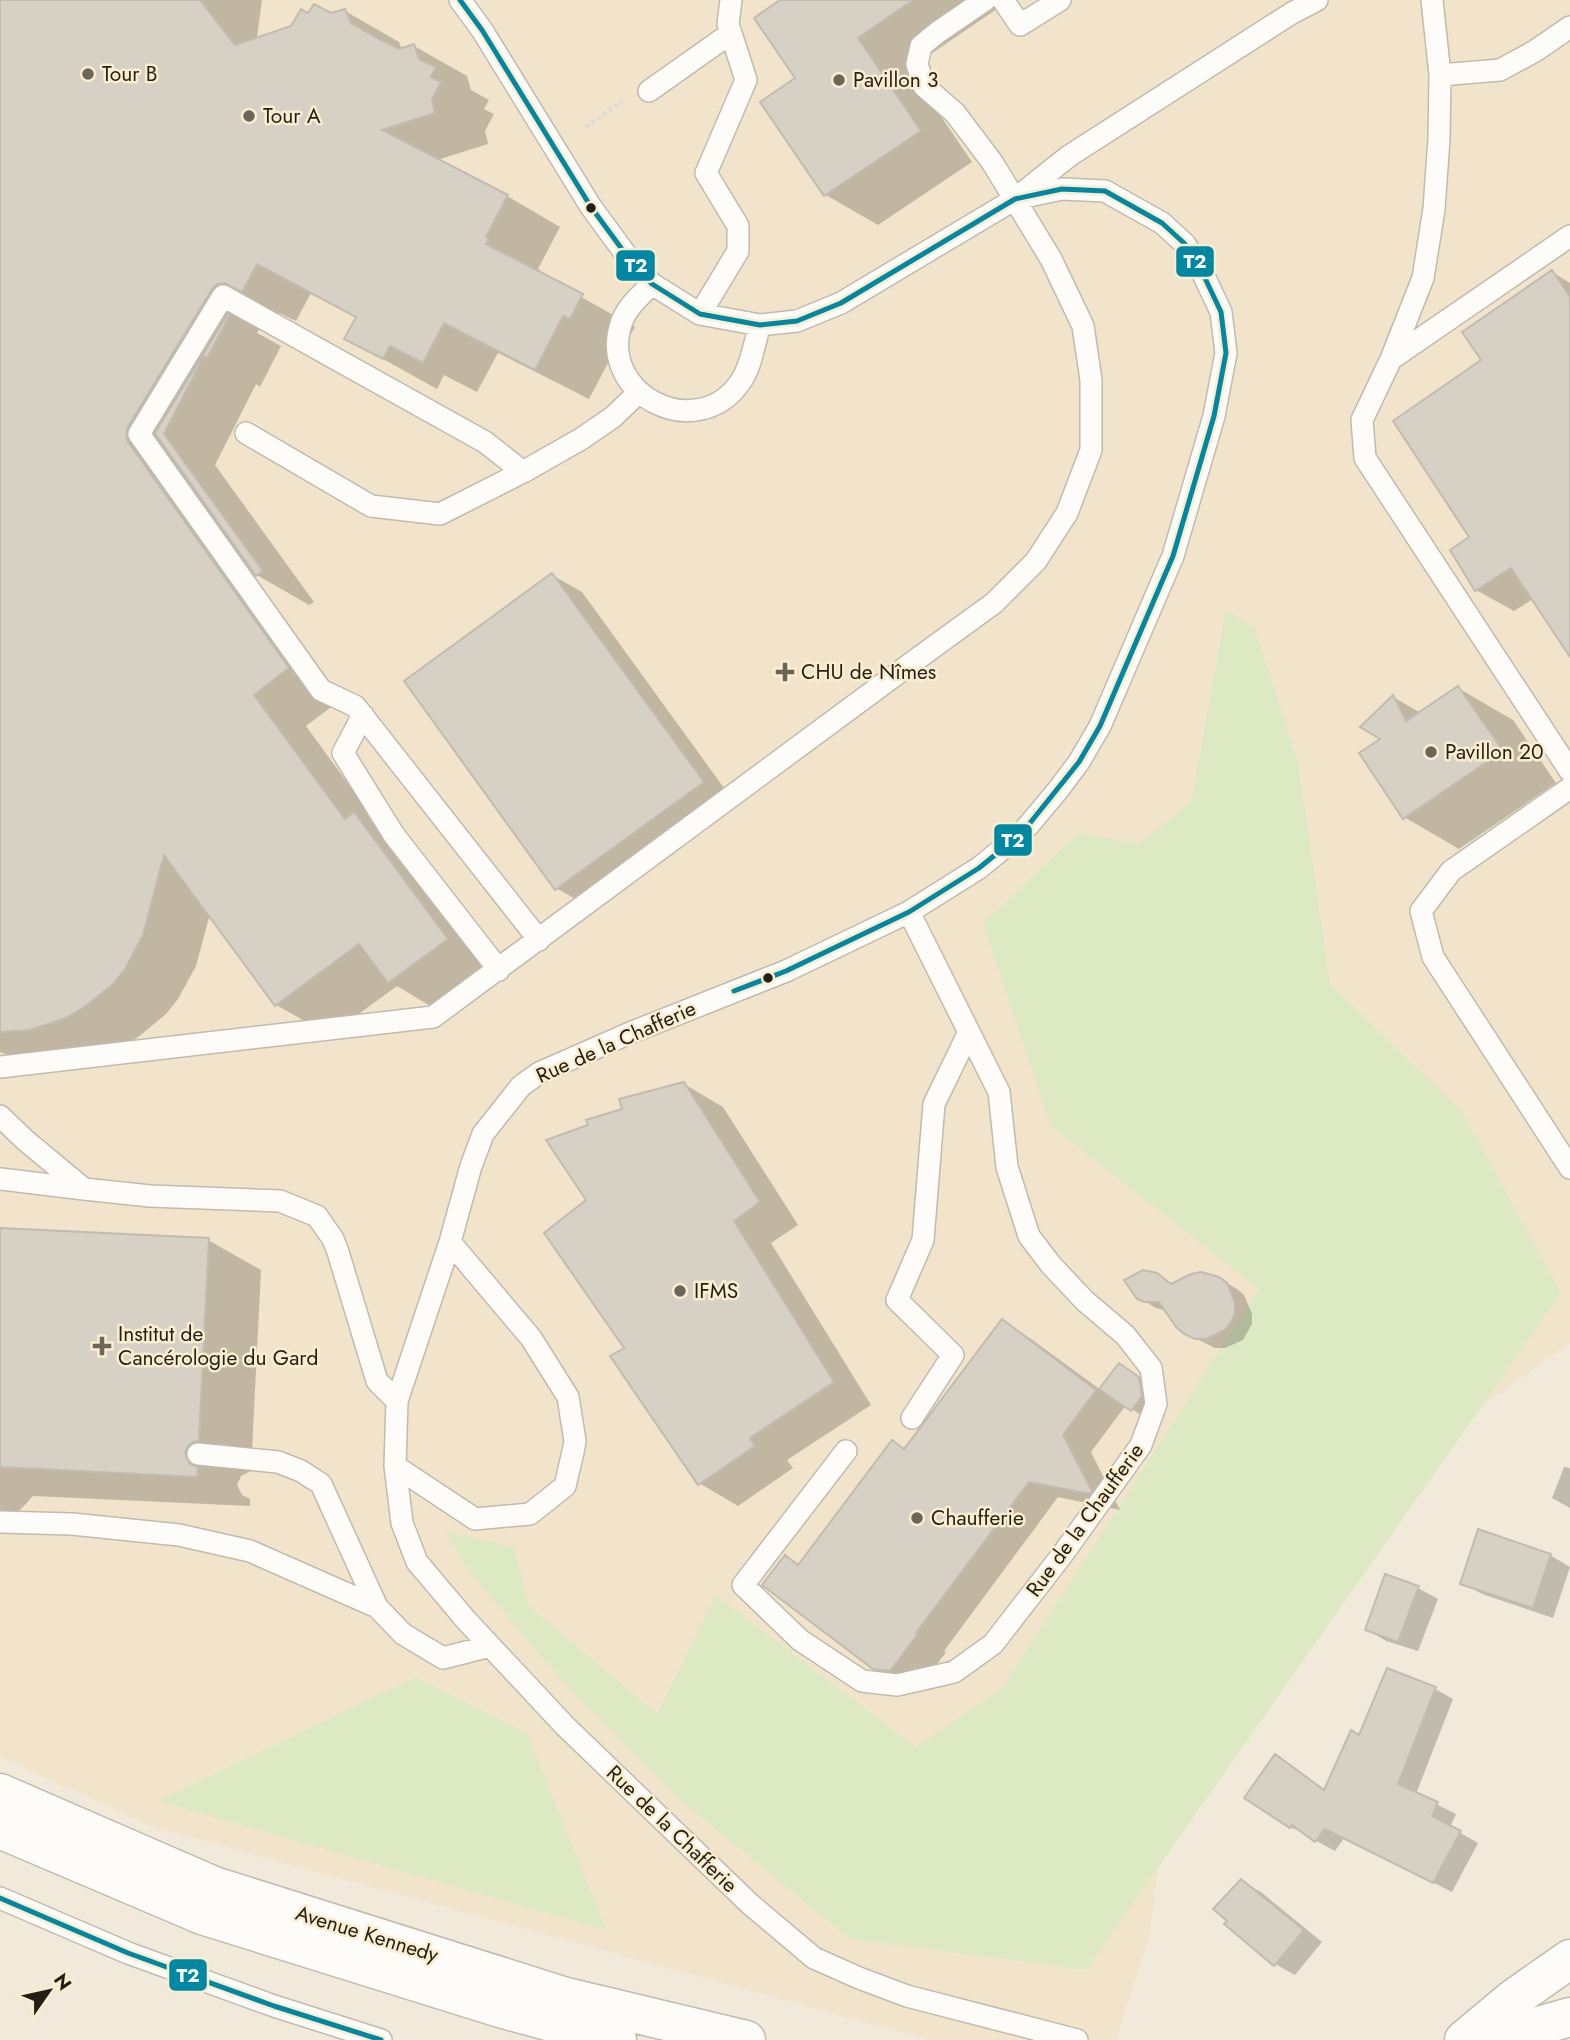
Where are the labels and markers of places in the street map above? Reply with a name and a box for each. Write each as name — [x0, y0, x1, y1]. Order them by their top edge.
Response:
place label: Tour B — [102, 59, 157, 89]
place label: Pavillon 3 — [853, 65, 939, 95]
marker: Tour B — [80, 66, 96, 82]
marker: Pavillon 3 — [831, 72, 847, 88]
place label: Tour A — [263, 101, 321, 131]
marker: Tour A — [241, 108, 257, 124]
unlabelled marker — [584, 201, 598, 215]
place label: CHU de Nîmes — [801, 657, 936, 687]
marker: CHU de Nîmes — [775, 662, 795, 682]
place label: Pavillon 20 — [1445, 737, 1544, 767]
marker: Pavillon 20 — [1423, 744, 1439, 760]
unlabelled marker — [761, 971, 775, 985]
place label: IFMS — [694, 1276, 738, 1306]
marker: IFMS — [672, 1283, 688, 1299]
place label: Institut de Cancérologie du Gard — [118, 1319, 318, 1373]
marker: Institut de Cancérologie du Gard — [92, 1336, 112, 1356]
place label: Chaufferie — [931, 1503, 1024, 1533]
marker: Chaufferie — [909, 1510, 925, 1526]

